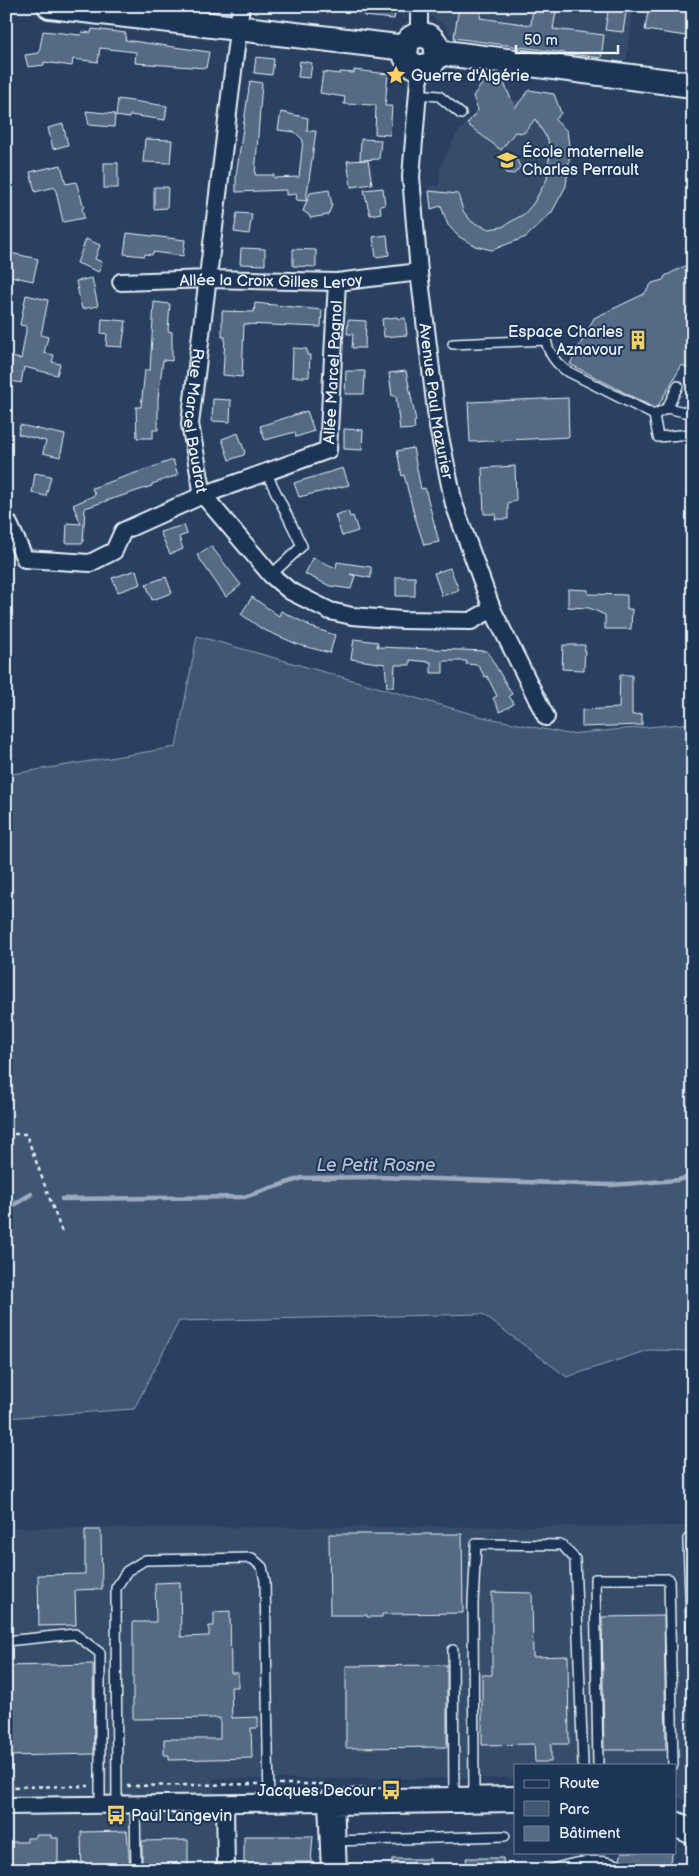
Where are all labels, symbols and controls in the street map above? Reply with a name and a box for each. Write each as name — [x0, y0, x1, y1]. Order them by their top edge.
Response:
scale bar — [516, 22, 619, 54]
text: 50 m — [524, 31, 558, 50]
place icon: Guerre d'Algérie — [385, 64, 407, 86]
place label: Guerre d'Algérie — [411, 67, 530, 86]
place label: École maternelle Charles Perrault — [522, 141, 645, 180]
school or university icon: École maternelle Charles Perrault — [496, 149, 518, 171]
street label: Allée la Croix Gilles Leroy — [179, 271, 364, 293]
street label: Allée Marcel Pagnol — [320, 300, 347, 445]
street label: Avenue Paul Mazurier — [414, 322, 457, 481]
place label: Espace Charles Aznavour — [508, 323, 623, 360]
building icon: Espace Charles Aznavour — [627, 329, 649, 351]
street label: Rue Marcel Baudrat — [178, 347, 210, 495]
water label: Le Petit Rosne — [316, 1155, 436, 1176]
legend — [514, 1764, 676, 1854]
text: Route — [559, 1774, 600, 1793]
bus stop icon: Jacques Decour — [380, 1779, 402, 1801]
place label: Jacques Decour — [257, 1782, 376, 1801]
text: Parc — [559, 1800, 589, 1819]
bus stop icon: Paul Langevin — [105, 1804, 127, 1826]
place label: Paul Langevin — [131, 1807, 232, 1826]
text: Bâtiment — [559, 1824, 621, 1843]

